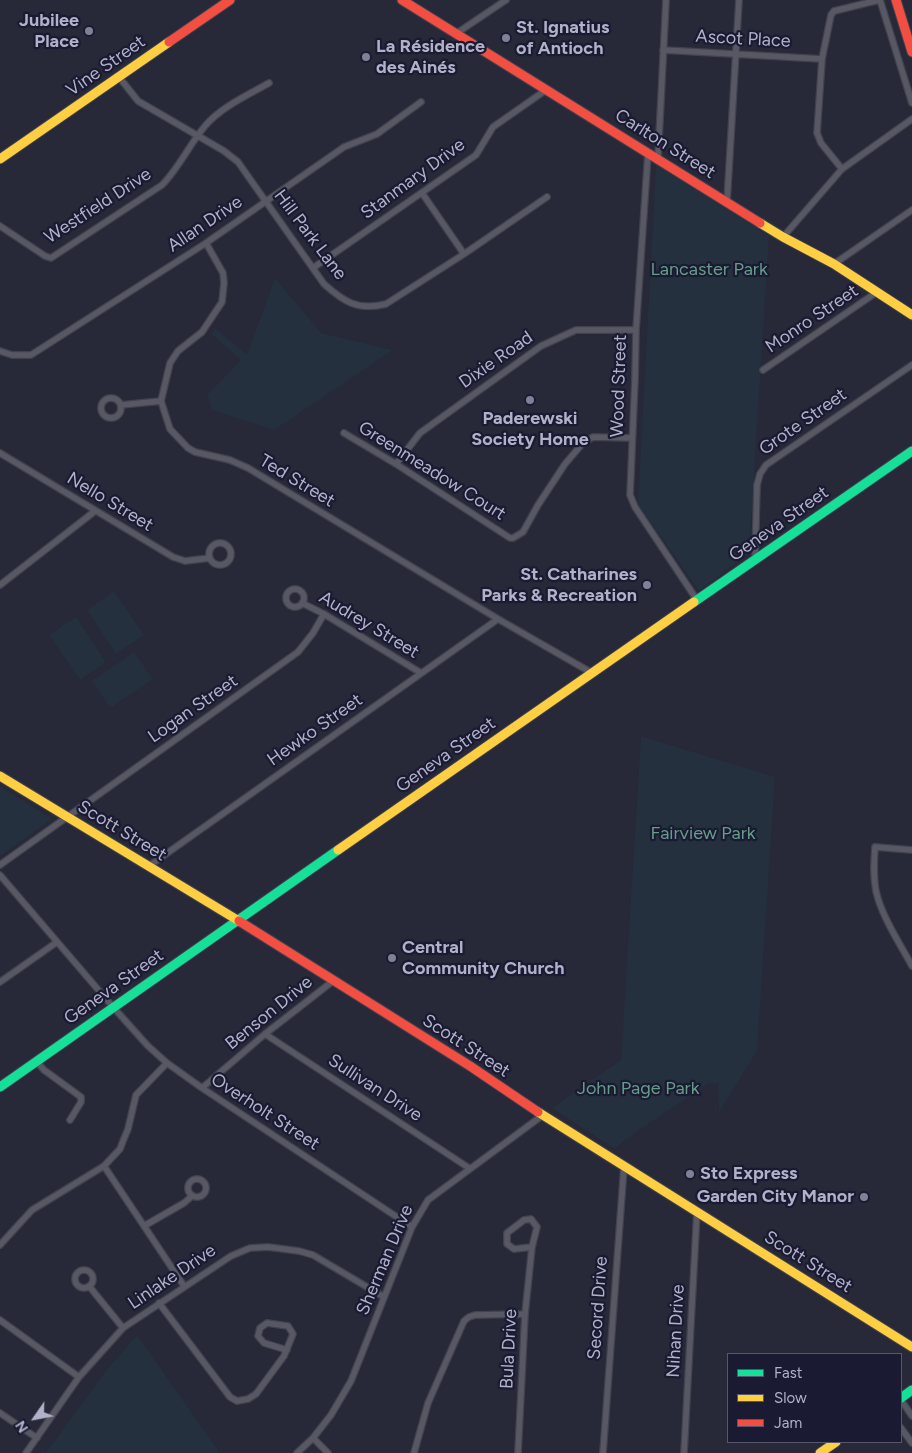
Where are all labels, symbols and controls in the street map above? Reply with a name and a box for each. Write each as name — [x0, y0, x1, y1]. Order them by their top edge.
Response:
place label: Jubilee Place — [19, 10, 79, 52]
place label: St. Ignatius of Antioch — [516, 17, 609, 59]
marker: Jubilee Place — [83, 25, 95, 37]
street label: Ascot Place — [695, 26, 791, 52]
street label: Vine Street — [62, 31, 150, 101]
marker: St. Ignatius of Antioch — [500, 32, 512, 44]
place label: La Résidence des Ainés — [376, 36, 485, 78]
marker: La Résidence des Ainés — [360, 51, 372, 63]
street label: Carlton Street — [611, 105, 719, 183]
street label: Stanmary Drive — [357, 134, 469, 224]
street label: Westfield Drive — [41, 164, 155, 248]
street label: Hill Park Lane — [269, 186, 351, 284]
street label: Allan Drive — [164, 191, 246, 257]
park label: Lancaster Park — [650, 259, 768, 281]
street label: Monro Street — [762, 280, 862, 358]
street label: Dixie Road — [455, 327, 537, 393]
street label: Wood Street — [606, 334, 632, 438]
street label: Grote Street — [755, 384, 851, 460]
marker: Paderewski Society Home — [524, 394, 536, 406]
place label: Paderewski Society Home — [471, 408, 589, 450]
street label: Greenmeadow Court — [354, 417, 510, 525]
street label: Ted Street — [255, 450, 339, 512]
street label: Nello Street — [63, 468, 157, 536]
street label: Geneva Street — [725, 482, 833, 566]
place label: St. Catharines Parks & Recreation — [481, 564, 637, 606]
marker: St. Catharines Parks & Recreation — [641, 579, 653, 591]
street label: Audrey Street — [315, 587, 423, 663]
street label: Logan Street — [144, 670, 242, 748]
street label: Hewko Street — [263, 689, 367, 771]
street label: Geneva Street — [392, 713, 500, 797]
street label: Scott Street — [74, 796, 170, 866]
park label: Fairview Park — [650, 823, 756, 845]
place label: Central Community Church — [402, 937, 564, 980]
street label: Geneva Street — [60, 945, 168, 1029]
marker: Central Community Church — [386, 952, 398, 964]
street label: Benson Drive — [221, 971, 317, 1055]
street label: Scott Street — [418, 1010, 514, 1082]
street label: Sullivan Drive — [324, 1050, 426, 1126]
street label: Overholt Street — [207, 1069, 323, 1155]
park label: John Page Park — [577, 1078, 699, 1100]
place label: Sto Express — [700, 1163, 797, 1185]
marker: Sto Express — [684, 1168, 696, 1180]
place label: Garden City Manor — [697, 1186, 854, 1208]
marker: Garden City Manor — [858, 1191, 870, 1203]
street label: Sherman Drive — [352, 1202, 418, 1318]
street label: Scott Street — [760, 1226, 856, 1298]
street label: Linlake Drive — [124, 1240, 220, 1314]
street label: Secord Drive — [584, 1255, 612, 1361]
street label: Nihan Drive — [663, 1284, 689, 1378]
street label: Bula Drive — [496, 1308, 522, 1390]
legend — [727, 1353, 902, 1443]
text: Fast — [774, 1364, 802, 1382]
text: Slow — [774, 1389, 807, 1407]
north arrow — [10, 1393, 60, 1443]
text: Jam — [774, 1414, 802, 1432]
text: N — [12, 1417, 32, 1436]

